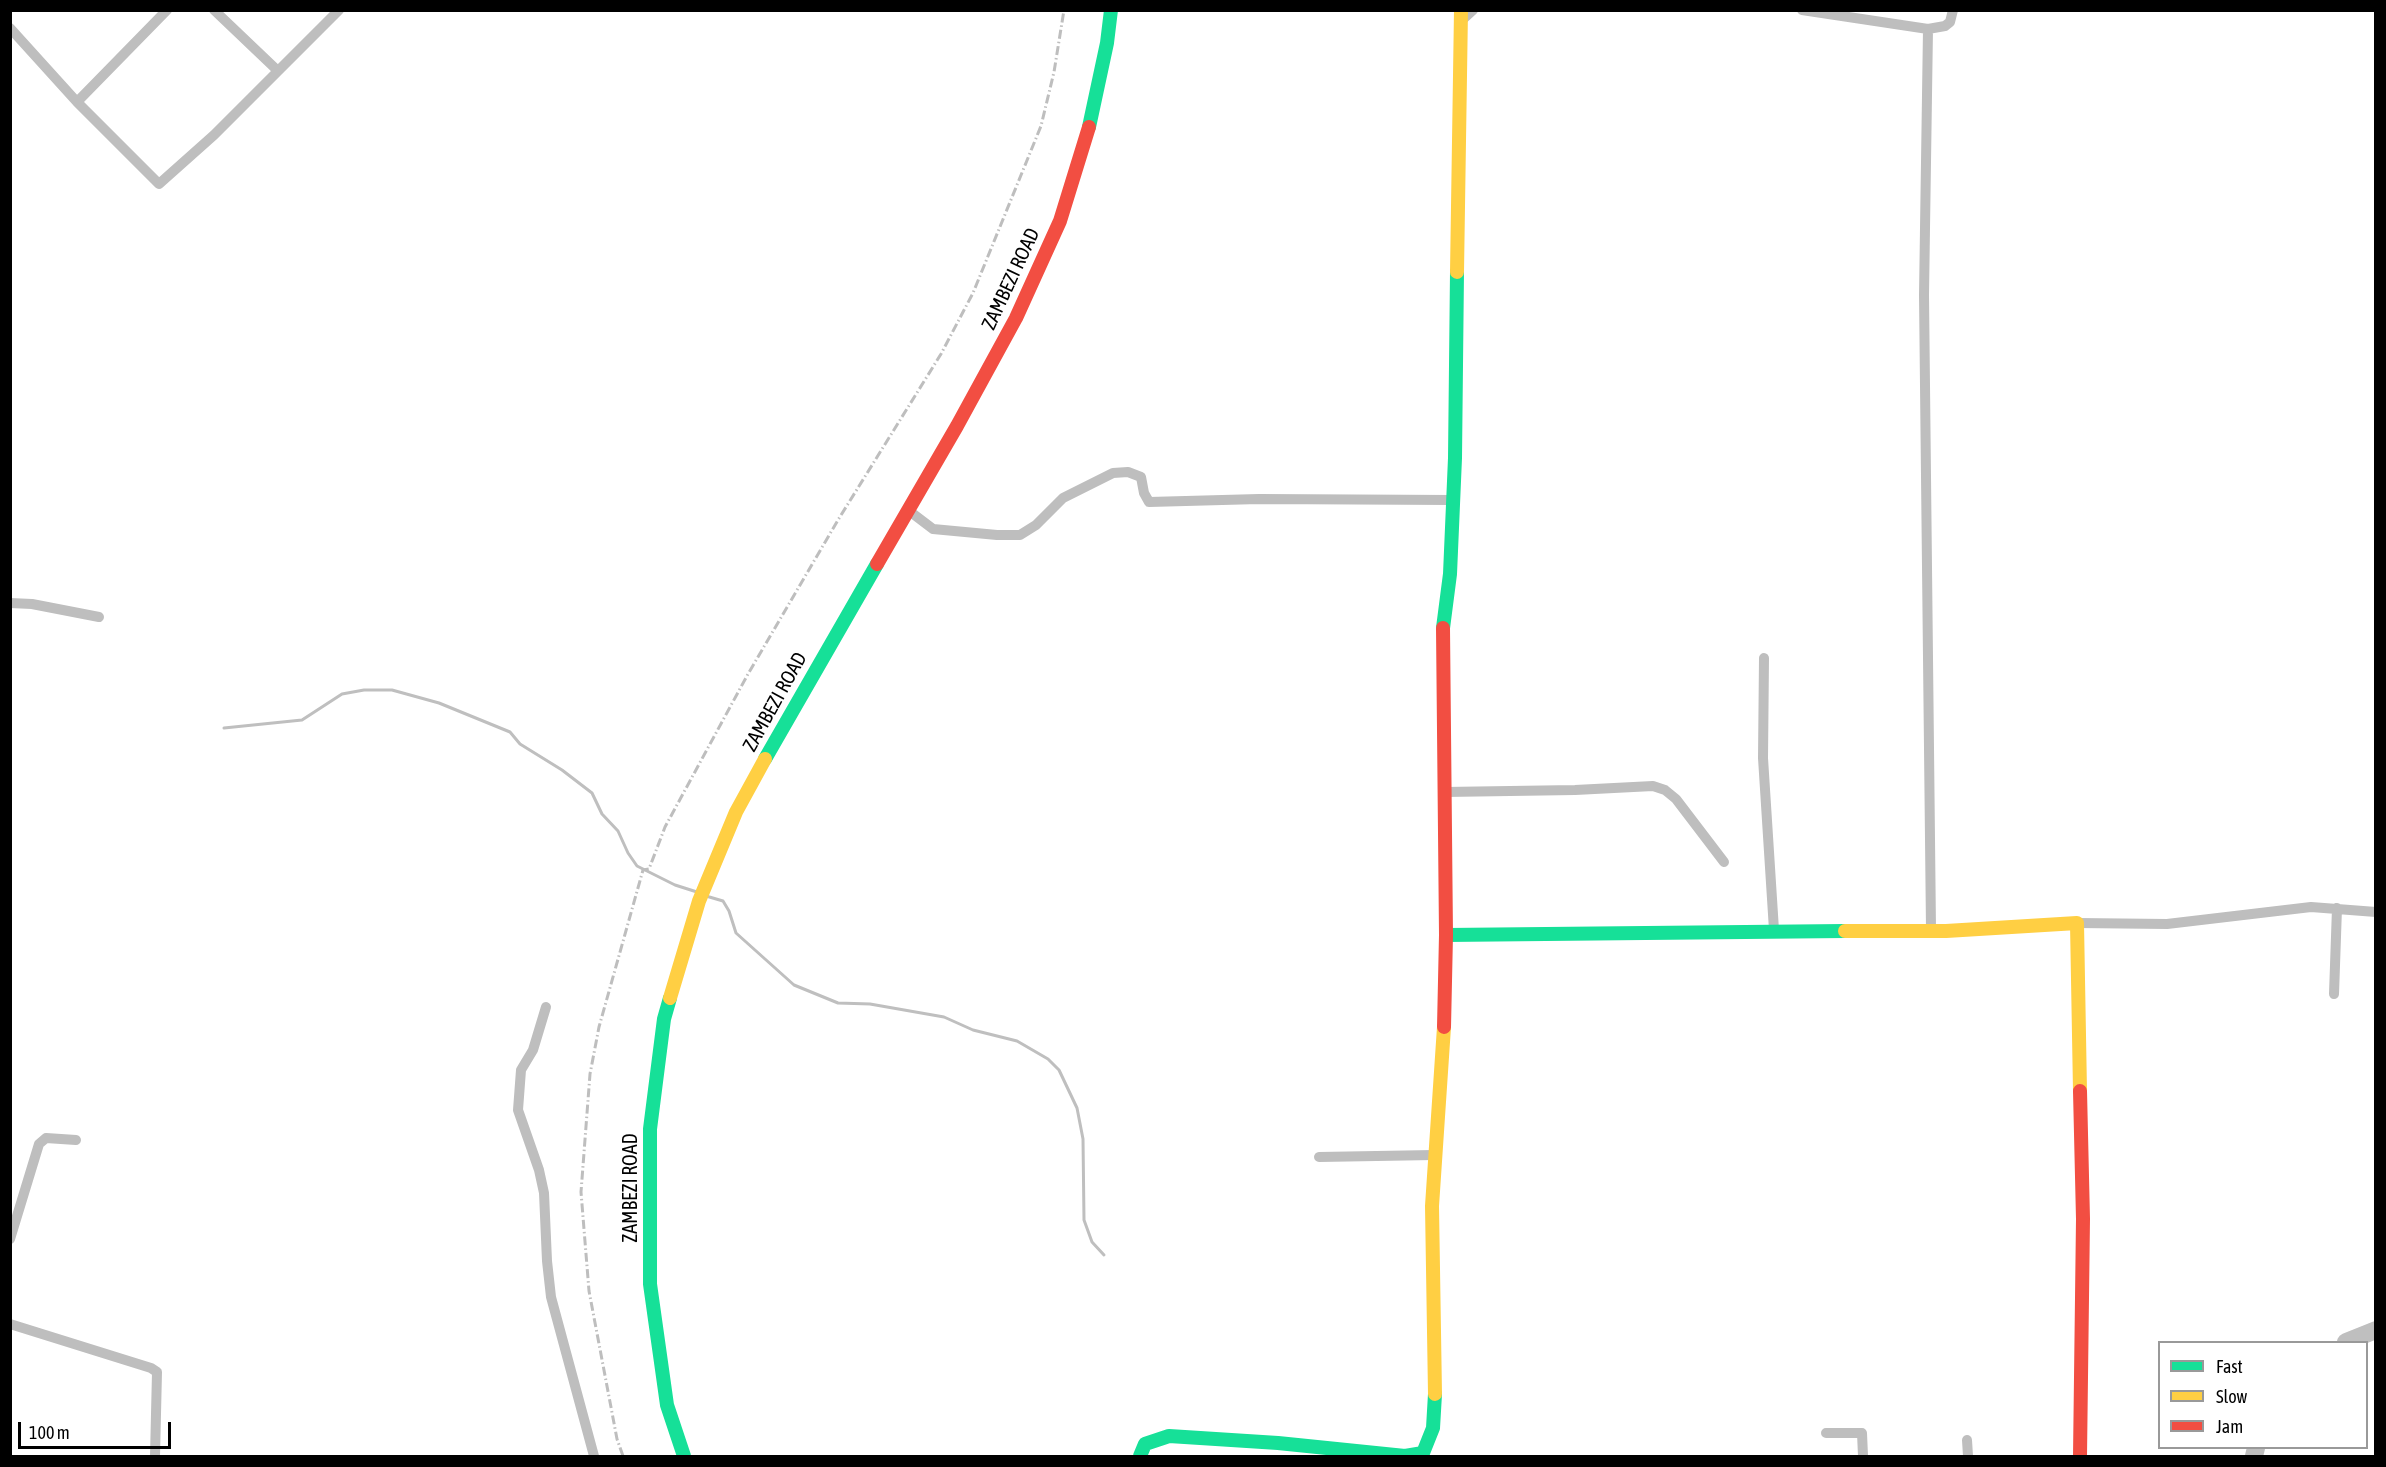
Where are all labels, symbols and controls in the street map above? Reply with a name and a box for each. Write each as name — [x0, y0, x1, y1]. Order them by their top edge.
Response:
street label: ZAMBEZI ROAD — [977, 224, 1045, 334]
street label: ZAMBEZI ROAD — [738, 648, 812, 756]
street label: ZAMBEZI ROAD — [619, 1133, 643, 1243]
legend — [2158, 1341, 2368, 1449]
text: Fast — [2216, 1356, 2243, 1377]
text: Slow — [2216, 1386, 2247, 1407]
scale bar — [21, 1410, 174, 1448]
text: Jam — [2216, 1416, 2243, 1437]
text: 100 m — [29, 1422, 70, 1443]

